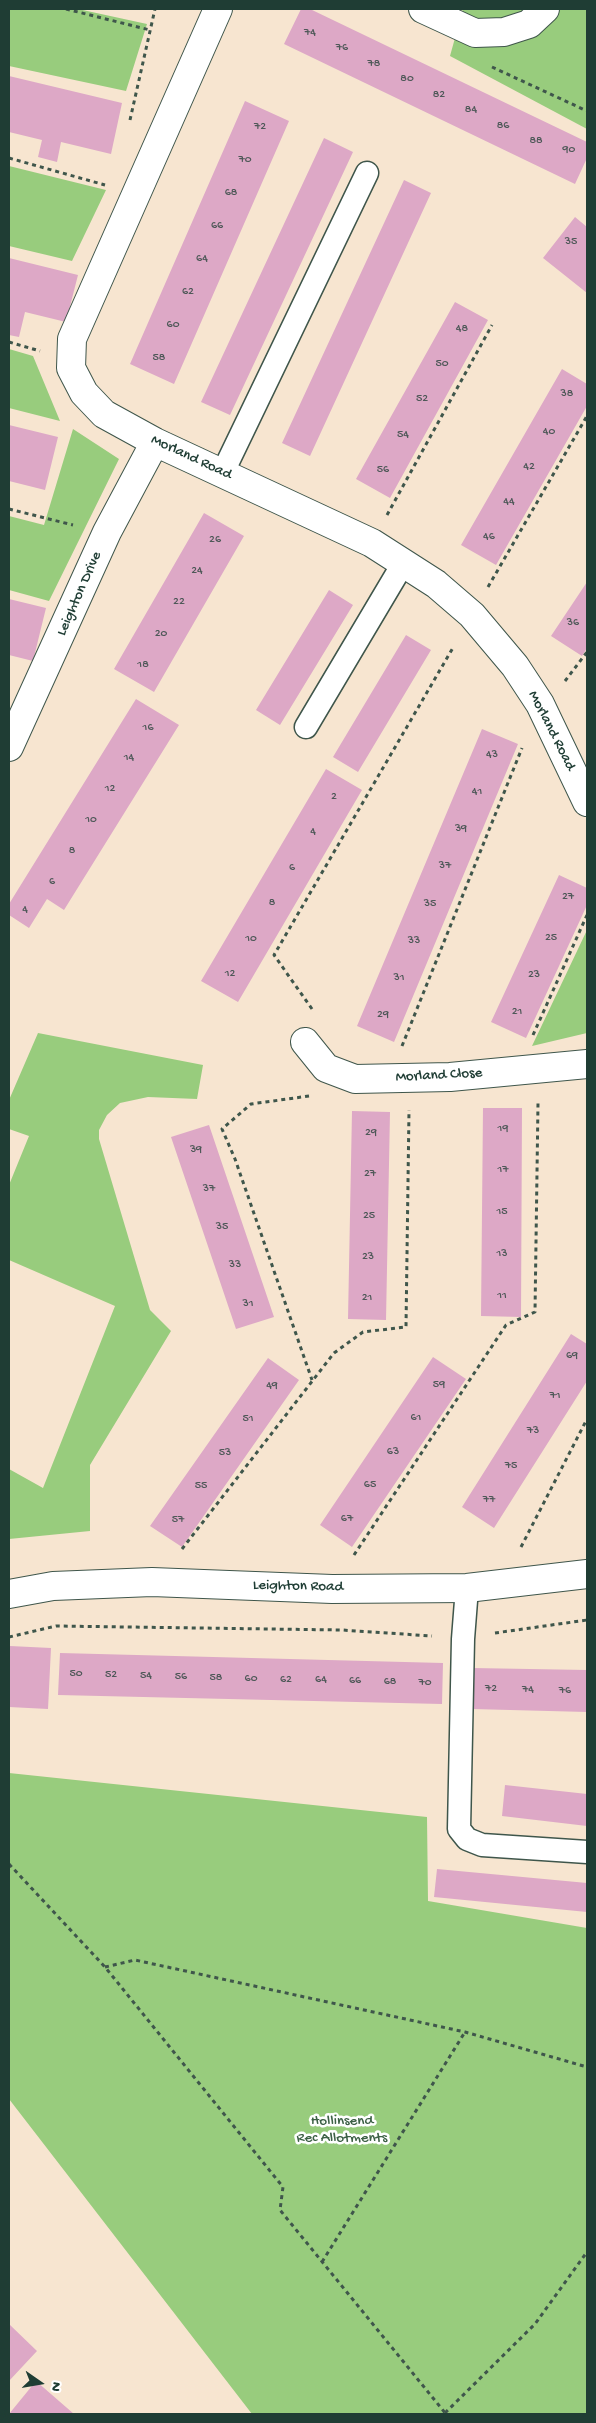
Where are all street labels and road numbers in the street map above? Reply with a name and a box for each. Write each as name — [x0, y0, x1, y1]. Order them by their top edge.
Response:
street label: Morland Road — [148, 431, 234, 485]
street label: Leighton Drive — [53, 549, 107, 639]
street label: Morland Road — [523, 688, 579, 774]
street label: Morland Close — [395, 1065, 483, 1087]
street label: Leighton Road — [253, 1577, 343, 1597]

